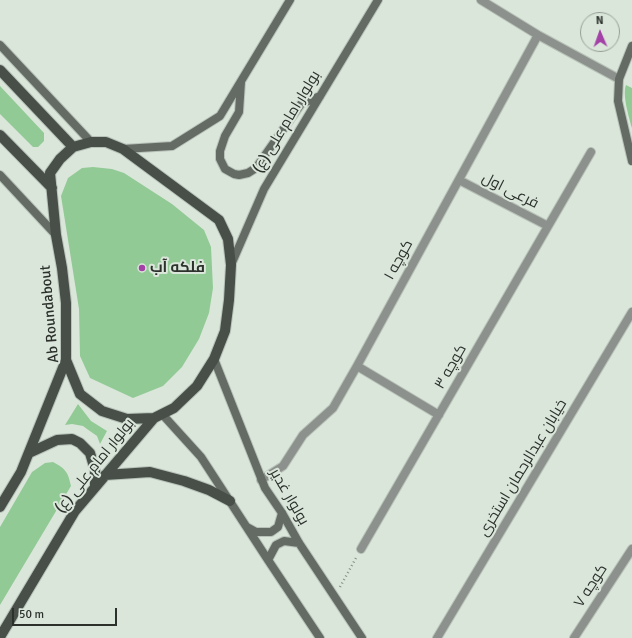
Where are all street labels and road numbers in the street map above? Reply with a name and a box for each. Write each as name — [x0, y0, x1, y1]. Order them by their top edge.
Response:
street label: بولوار امام علی (ع) — [249, 68, 325, 176]
street label: فرعی اول — [479, 169, 541, 213]
street label: کوچه ۱ — [381, 237, 417, 283]
street label: Ab Roundabout — [37, 264, 63, 364]
street label: کوچه ۳ — [431, 342, 471, 392]
street label: خیابان عبدالرحمان استخری — [475, 396, 571, 540]
street label: بولوار امام علی (ع) — [52, 415, 138, 517]
street label: بولوار غدیر — [266, 466, 312, 528]
street label: کوچه ۷ — [570, 561, 612, 611]

